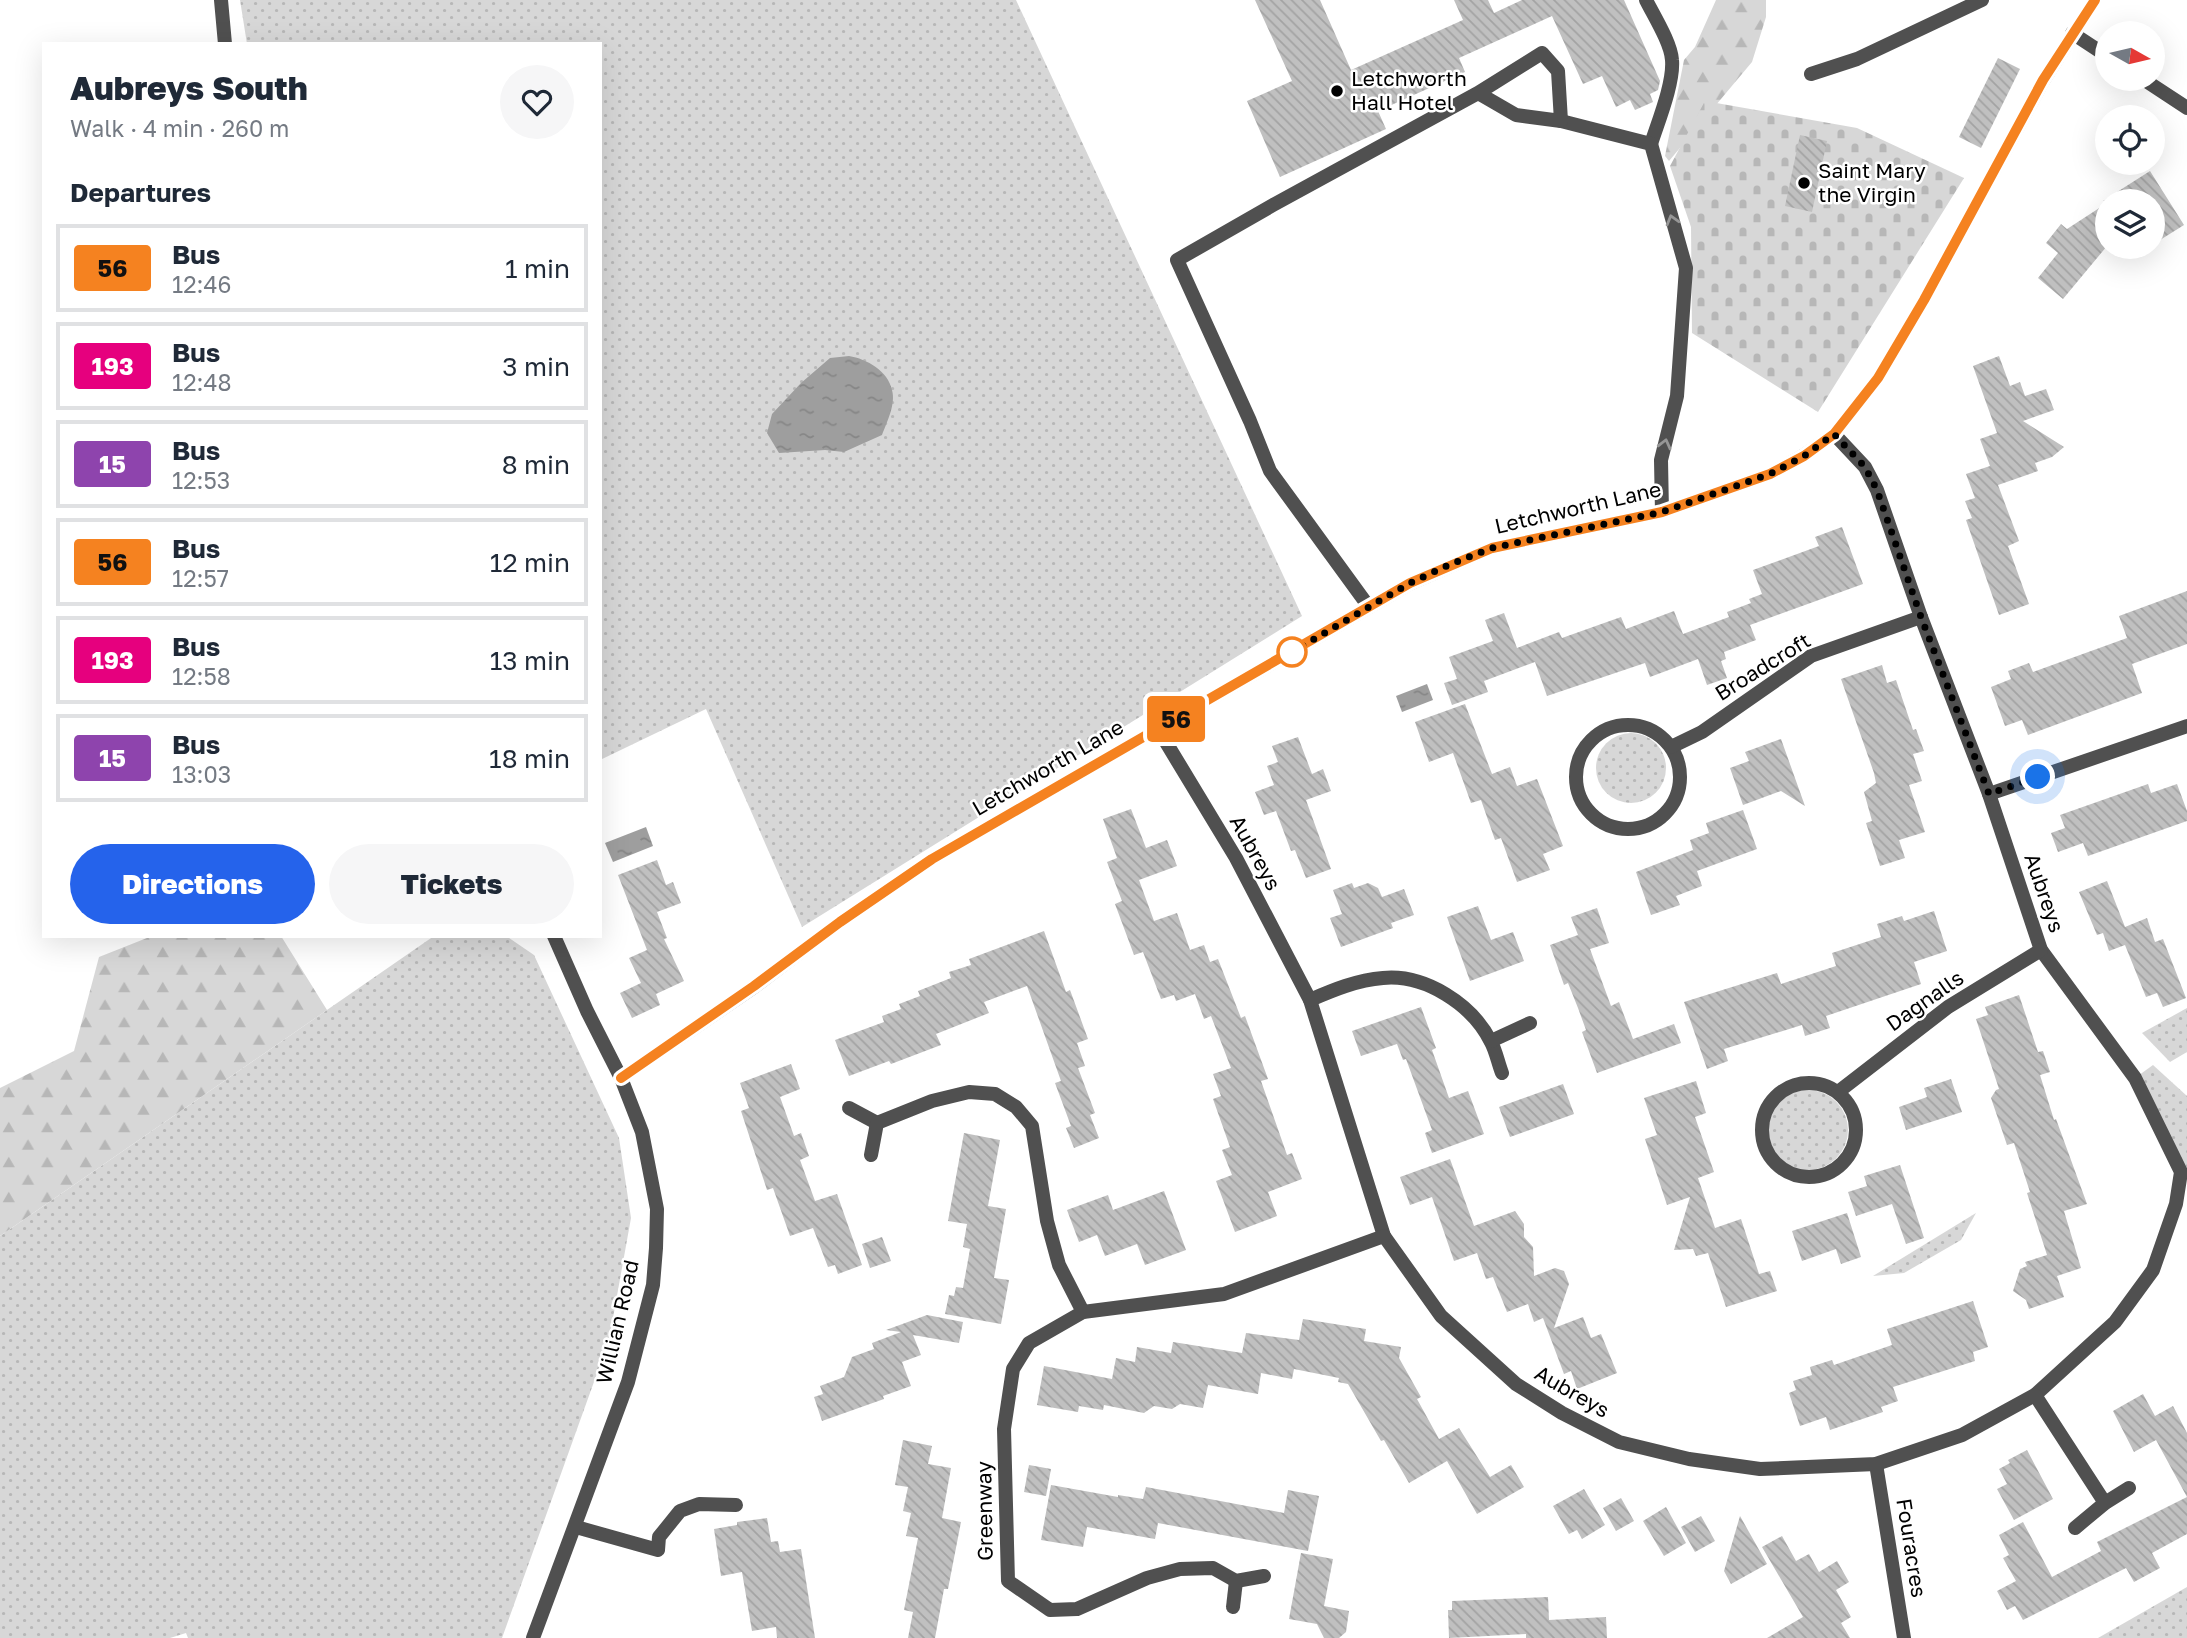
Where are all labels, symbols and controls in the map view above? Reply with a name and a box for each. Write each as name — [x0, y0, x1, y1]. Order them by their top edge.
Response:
north arrow — [2095, 21, 2165, 91]
map controls — [2095, 21, 2165, 259]
button: heart — [500, 65, 574, 139]
place label: Letchworth Hall Hotel — [1351, 65, 1467, 115]
text: Aubreys South — [70, 68, 308, 107]
marker: Letchworth Hall Hotel — [1329, 83, 1345, 99]
button: locate — [2095, 105, 2165, 175]
text: Walk · 4 min · 260 m — [70, 114, 289, 142]
place label: Saint Mary the Virgin — [1818, 157, 1926, 207]
marker: Saint Mary the Virgin — [1796, 175, 1812, 191]
text: Departures — [70, 177, 211, 208]
button: layers — [2095, 189, 2165, 259]
one-way arrow — [1666, 215, 1681, 227]
text: Bus — [172, 239, 220, 270]
text: 56 — [98, 253, 127, 282]
text: 1 min — [505, 253, 570, 284]
text: 12:46 — [172, 270, 231, 298]
text: Bus — [172, 337, 220, 368]
text: 193 — [91, 351, 134, 380]
text: 3 min — [502, 351, 570, 382]
text: 12:48 — [172, 368, 231, 396]
text: Bus — [172, 435, 220, 466]
one-way arrow — [1657, 438, 1671, 450]
text: 15 — [99, 449, 126, 478]
text: 8 min — [502, 449, 570, 480]
text: 12:53 — [172, 466, 230, 494]
street label: Letchworth Lane — [1492, 475, 1664, 539]
text: Bus — [172, 533, 220, 564]
text: 56 — [98, 547, 127, 576]
text: 12 min — [490, 547, 570, 578]
text: 12:57 — [172, 564, 229, 592]
street label: Broadcroft — [1710, 627, 1815, 706]
text: Bus — [172, 631, 220, 662]
unlabelled marker — [1277, 637, 1307, 667]
text: 193 — [91, 645, 134, 674]
text: 13 min — [490, 645, 570, 676]
text: 12:58 — [172, 662, 231, 690]
line badge: 56 — [1144, 696, 1208, 742]
text: 56 — [1161, 704, 1191, 733]
street label: Letchworth Lane — [967, 713, 1128, 821]
text: Bus — [172, 729, 220, 760]
text: 15 — [99, 743, 126, 772]
text: 18 min — [489, 743, 570, 774]
your location — [2020, 759, 2055, 794]
text: 13:03 — [172, 760, 231, 788]
street label: Aubreys — [1225, 810, 1287, 895]
button: Directions — [70, 844, 315, 924]
button: Tickets — [329, 844, 574, 924]
street label: Aubreys — [2019, 850, 2071, 936]
street label: Dagnalls — [1881, 964, 1968, 1036]
street label: Willian Road — [590, 1257, 644, 1386]
street label: Aubreys — [1531, 1359, 1614, 1423]
street label: Greenway — [970, 1461, 998, 1561]
street label: Fouracres — [1891, 1496, 1933, 1599]

